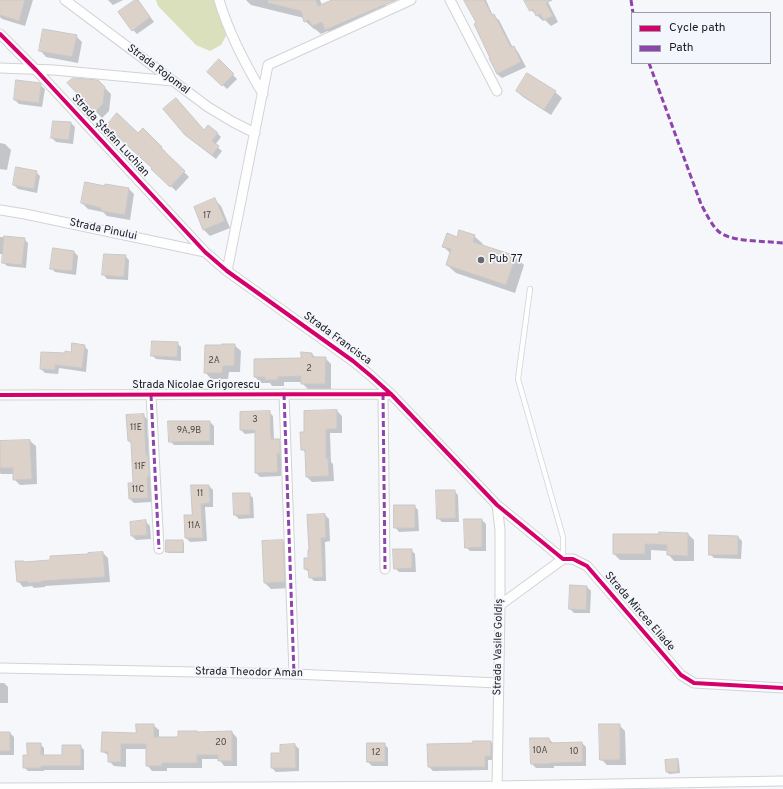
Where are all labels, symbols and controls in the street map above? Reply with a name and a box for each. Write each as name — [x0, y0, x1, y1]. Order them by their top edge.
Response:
legend — [631, 12, 771, 64]
text: Cycle path — [669, 20, 726, 36]
text: Path — [669, 40, 694, 56]
street label: Strada Rojomal — [124, 42, 192, 98]
street label: Strada Ștefan Luchian — [68, 92, 152, 180]
house number: 17 — [203, 211, 211, 221]
street label: Strada Pinului — [68, 216, 138, 244]
place label: Pub 77 — [489, 253, 523, 267]
marker: Pub 77 — [476, 255, 486, 265]
street label: Strada Francisca — [300, 310, 374, 368]
house number: 2A — [208, 356, 220, 366]
house number: 2 — [306, 364, 312, 374]
street label: Strada Nicolae Grigorescu — [132, 379, 260, 393]
house number: 3 — [252, 415, 258, 425]
house number: 11E — [130, 423, 142, 433]
house number: 9A,9B — [177, 426, 201, 436]
house number: 11F — [134, 462, 146, 472]
house number: 11C — [132, 485, 144, 495]
house number: 11 — [197, 489, 203, 499]
house number: 11A — [188, 521, 200, 531]
street label: Strada Mircea Eliade — [601, 570, 677, 654]
street label: Strada Vasile Goldiș — [492, 598, 506, 696]
street label: Strada Theodor Aman — [195, 665, 303, 681]
house number: 20 — [215, 738, 227, 748]
house number: 10A — [533, 746, 547, 756]
house number: 10 — [569, 747, 579, 757]
house number: 12 — [372, 748, 380, 758]

